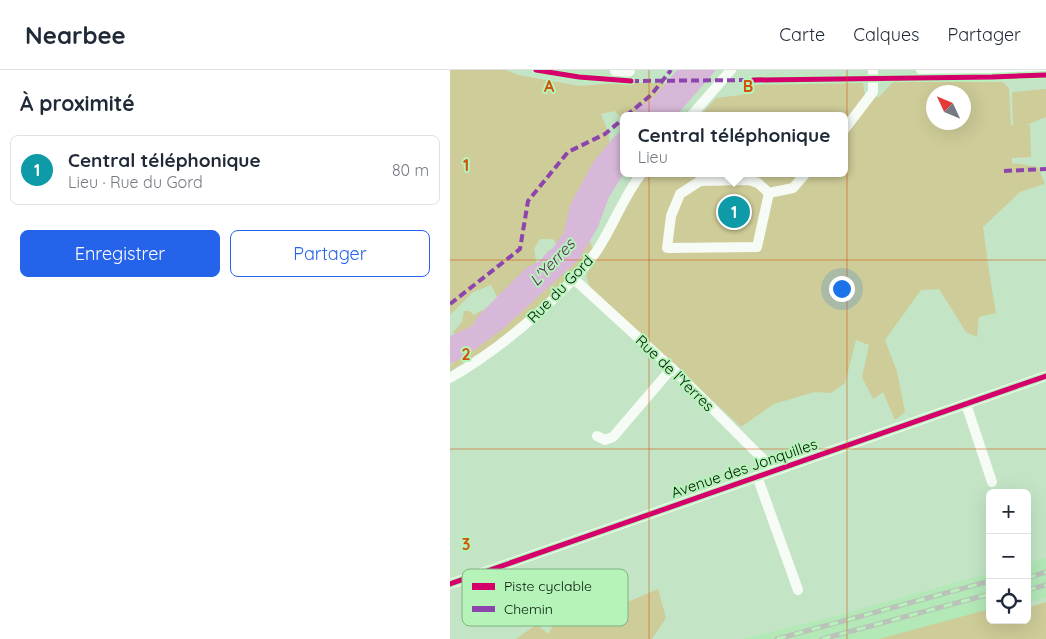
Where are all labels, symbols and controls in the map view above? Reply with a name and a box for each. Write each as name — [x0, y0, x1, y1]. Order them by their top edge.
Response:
text: Nearbee — [25, 20, 126, 50]
text: Carte — [779, 23, 825, 46]
text: Calques — [853, 23, 920, 46]
text: Partager — [948, 23, 1021, 46]
text: A — [544, 76, 555, 96]
text: B — [743, 76, 753, 96]
north arrow — [926, 85, 971, 130]
text: À proximité — [20, 90, 135, 116]
popup — [620, 112, 848, 177]
text: Central téléphonique — [638, 123, 830, 147]
text: Lieu — [638, 147, 668, 167]
text: Central téléphonique — [68, 148, 261, 172]
text: 1 — [463, 155, 469, 175]
text: 1 — [34, 160, 40, 180]
text: 80 m — [392, 160, 429, 180]
text: Lieu · Rue du Gord — [68, 172, 203, 192]
pin: 1 — [718, 193, 750, 231]
button: Enregistrer — [20, 230, 220, 277]
button: Partager — [230, 230, 430, 277]
water label: L'Yerres — [525, 233, 580, 290]
street label: Rue du Gord — [523, 251, 597, 327]
your location — [829, 276, 855, 302]
street label: Rue de l'Yerres — [632, 331, 718, 415]
text: 2 — [461, 344, 471, 364]
street label: Avenue des Jonquilles — [668, 434, 820, 502]
map controls — [986, 489, 1031, 624]
button: + — [986, 489, 1031, 534]
text: 3 — [462, 534, 470, 554]
button: − — [986, 534, 1031, 579]
legend — [462, 569, 628, 626]
text: Piste cyclable — [504, 577, 592, 595]
button: locate — [986, 579, 1031, 624]
text: Chemin — [504, 600, 553, 618]

